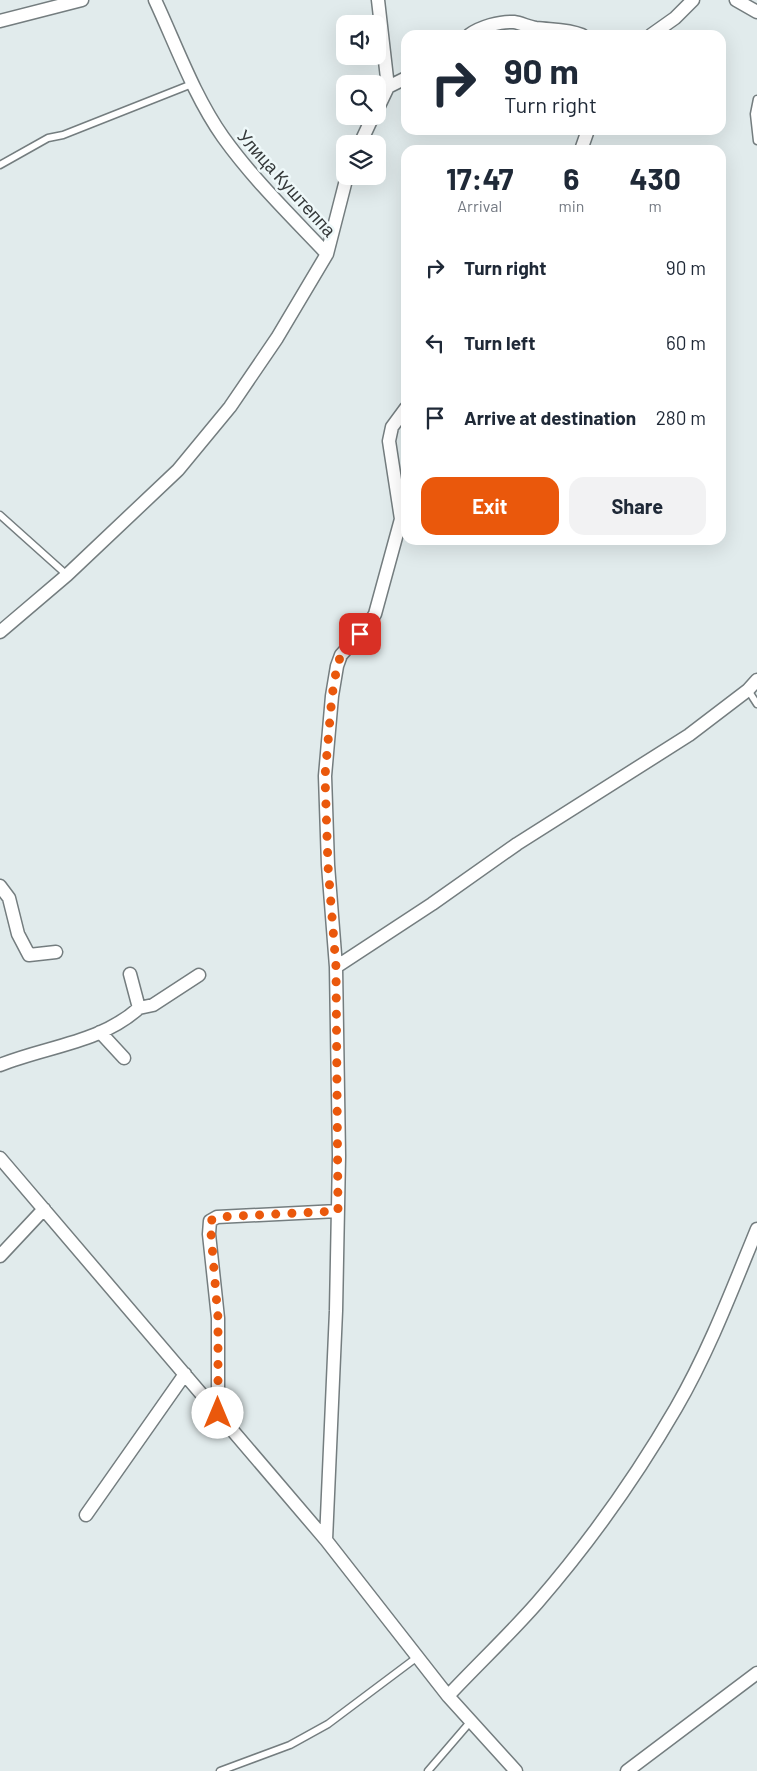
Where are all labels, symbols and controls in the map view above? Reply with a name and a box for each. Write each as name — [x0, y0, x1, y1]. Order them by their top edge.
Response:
map controls — [336, 15, 386, 185]
button: sound — [336, 15, 386, 65]
text: 90 m — [504, 49, 579, 91]
icon: right — [421, 50, 486, 115]
button: search — [336, 75, 386, 125]
text: Turn right — [504, 91, 597, 117]
street label: Улица Куштеппа — [233, 125, 341, 242]
button: layers — [336, 135, 386, 185]
text: 17:47 — [446, 160, 513, 196]
text: 6 — [563, 160, 579, 196]
text: 430 — [629, 160, 681, 196]
text: Arrival — [457, 196, 502, 215]
text: min — [558, 196, 584, 215]
text: m — [649, 196, 662, 215]
icon: right — [421, 254, 449, 282]
text: Turn right — [464, 256, 546, 279]
text: 90 m — [666, 256, 706, 279]
icon: left — [421, 329, 449, 357]
text: Turn left — [464, 331, 535, 354]
text: 60 m — [666, 331, 706, 354]
icon: arrive — [421, 404, 449, 432]
text: Arrive at destination — [464, 406, 636, 429]
text: 280 m — [656, 406, 706, 429]
button: Exit — [421, 477, 559, 535]
button: Share — [569, 477, 706, 535]
pin — [339, 613, 381, 655]
icon: arrive — [346, 620, 374, 648]
position arrow — [191, 1386, 243, 1438]

